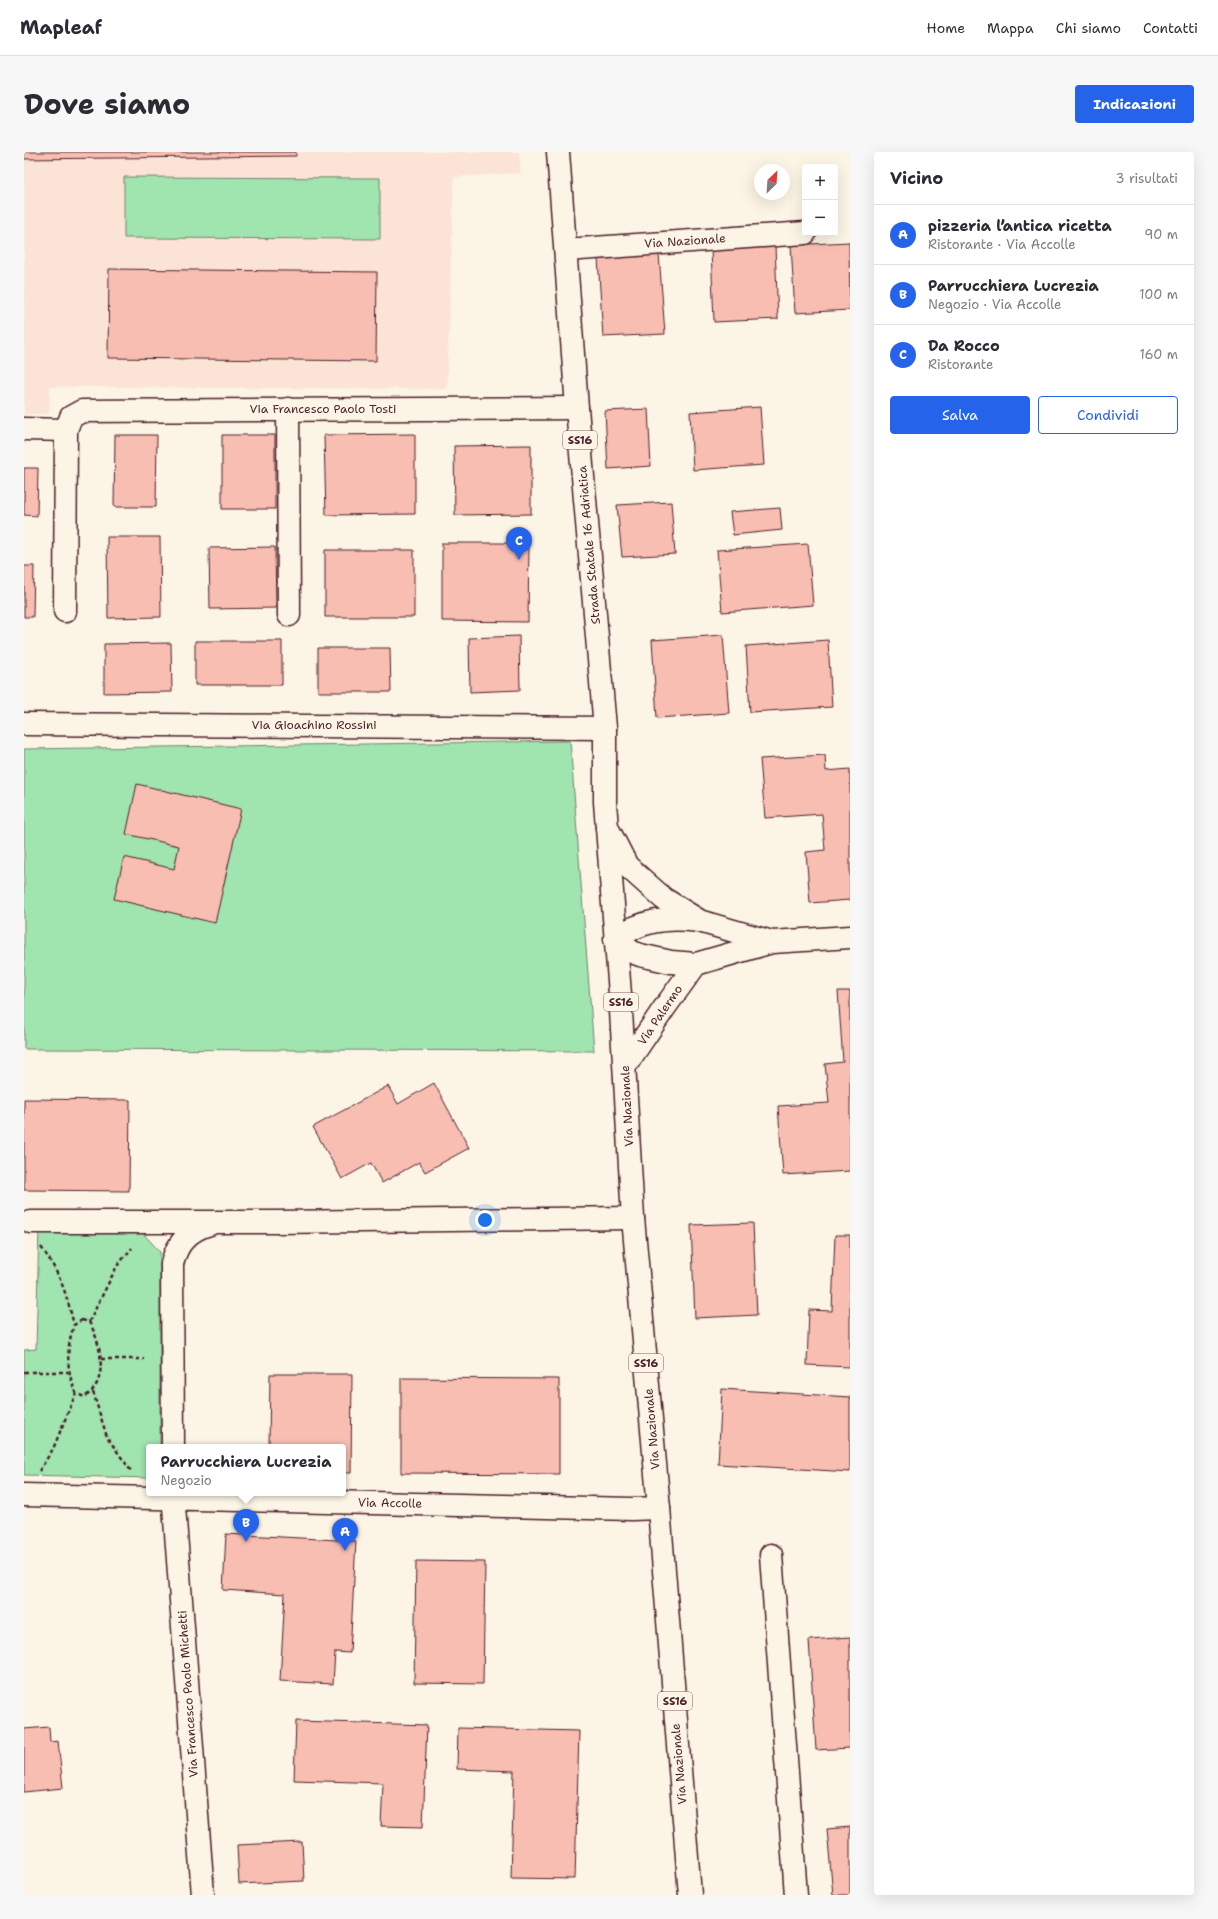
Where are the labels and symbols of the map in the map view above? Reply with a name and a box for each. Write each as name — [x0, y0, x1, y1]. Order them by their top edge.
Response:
north arrow — [754, 164, 790, 200]
street label: Via Nazionale — [644, 230, 726, 252]
street label: Via Francesco Paolo Tosti — [250, 401, 396, 417]
road number: SS16 — [563, 431, 597, 449]
street label: Strada Statale 16 Adriatica — [574, 464, 604, 625]
pin: C — [506, 527, 532, 560]
street label: Via Gioachino Rossini — [251, 717, 377, 733]
street label: Via Palermo — [634, 982, 686, 1048]
road number: SS16 — [604, 993, 638, 1011]
street label: Via Nazionale — [617, 1065, 637, 1147]
your location — [475, 1210, 495, 1230]
road number: SS16 — [629, 1354, 663, 1372]
street label: Via Nazionale — [640, 1387, 664, 1470]
street label: Via Accolle — [358, 1494, 423, 1512]
pin: B — [233, 1509, 259, 1542]
pin: A — [332, 1518, 358, 1551]
street label: Via Francesco Paolo Michetti — [174, 1610, 202, 1778]
road number: SS16 — [658, 1692, 692, 1710]
street label: Via Nazionale — [667, 1722, 691, 1805]

